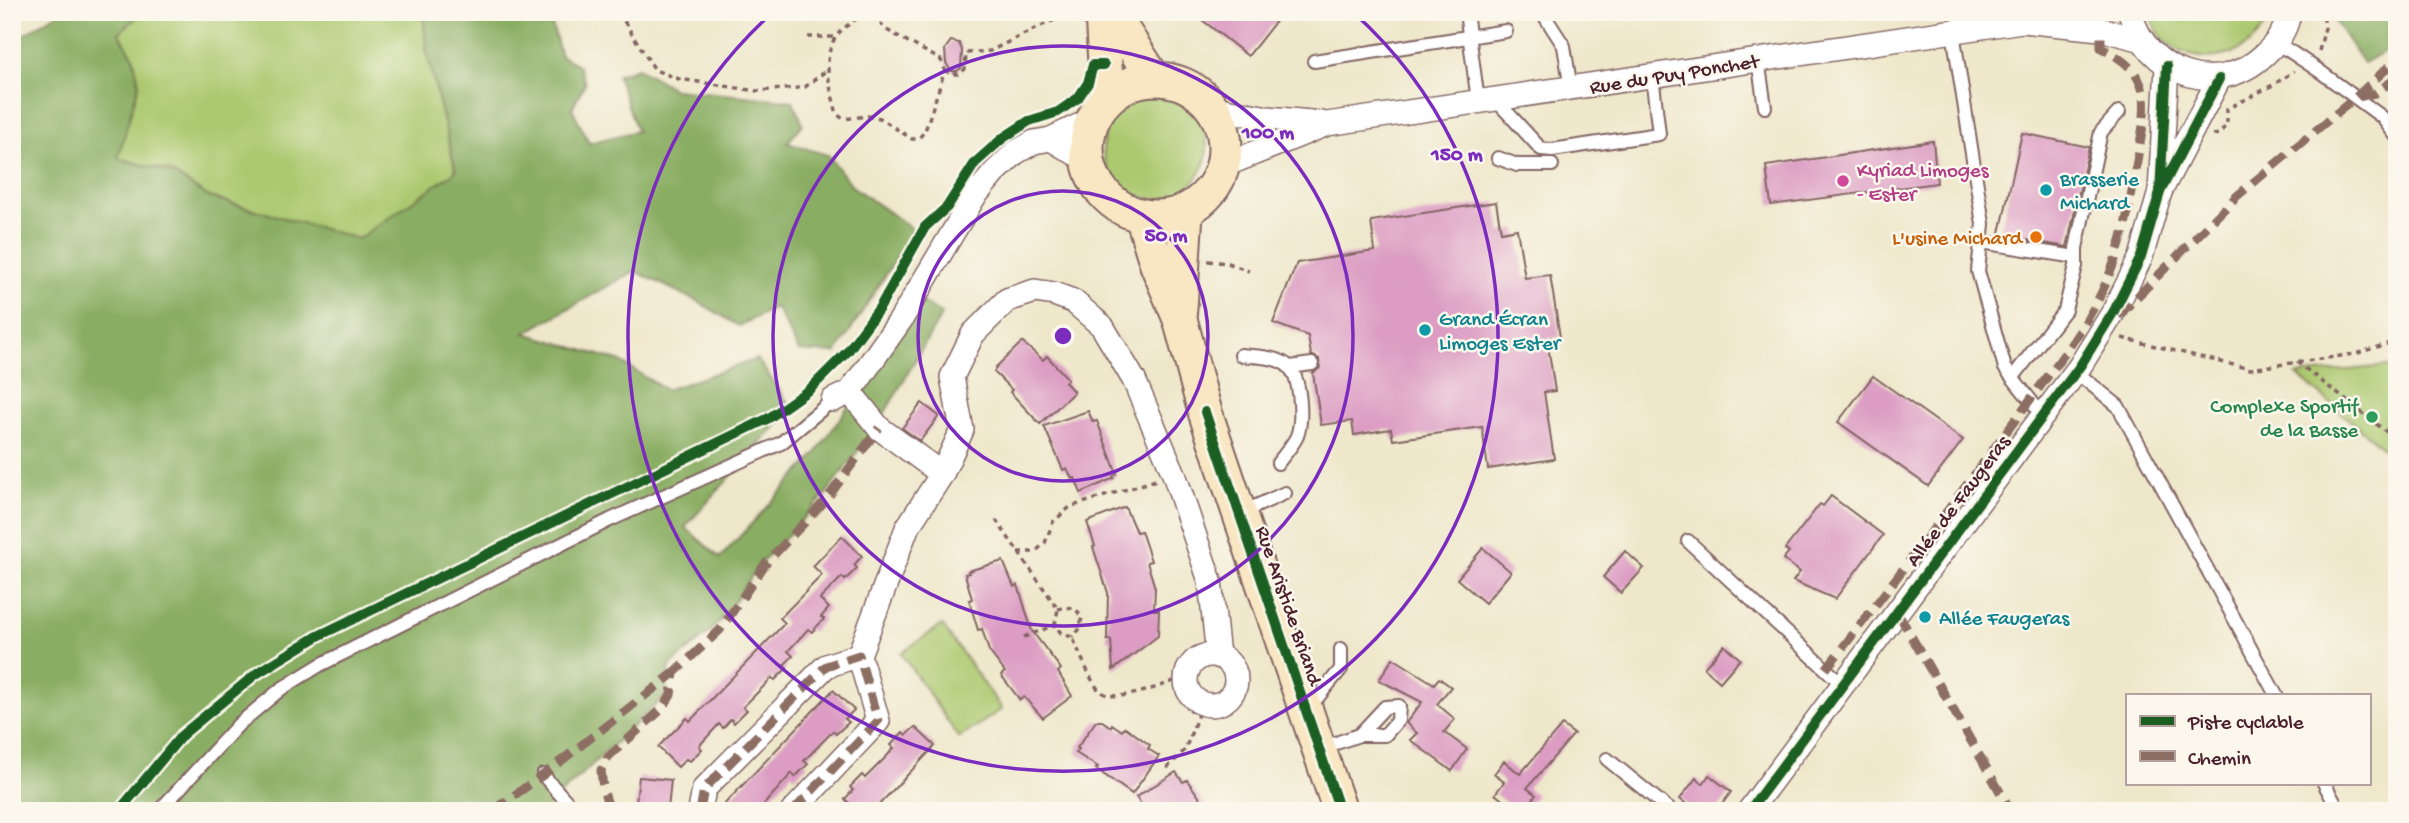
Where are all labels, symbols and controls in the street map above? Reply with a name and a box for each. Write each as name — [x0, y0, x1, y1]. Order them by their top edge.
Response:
street label: Rue du Puy Ponchet — [1588, 50, 1763, 102]
text: 100 m — [1241, 122, 1294, 147]
text: 150 m — [1430, 144, 1483, 169]
place label: Kyriad Limoges - Ester — [1857, 160, 1990, 209]
place label: Brasserie Michard — [2059, 169, 2140, 218]
marker: Kyriad Limoges - Ester — [1835, 173, 1851, 189]
marker: Brasserie Michard — [2038, 182, 2054, 198]
text: 50 m — [1145, 225, 1188, 250]
place label: L'usine Michard — [1892, 228, 2024, 253]
marker: L'usine Michard — [2028, 229, 2044, 245]
place label: Grand Écran Limoges Ester — [1439, 309, 1562, 358]
marker: Grand Écran Limoges Ester — [1417, 322, 1433, 338]
centre of rings — [1051, 324, 1075, 348]
place label: Complexe Sportif de la Basse — [2210, 396, 2360, 445]
marker: Complexe Sportif de la Basse — [2364, 409, 2380, 425]
street label: Allée de Faugeras — [1902, 430, 2018, 573]
street label: Rue Aristide Briand — [1248, 523, 1326, 691]
place label: Allée Faugeras — [1939, 608, 2070, 633]
marker: Allée Faugeras — [1917, 609, 1933, 625]
legend — [2126, 694, 2370, 784]
text: Piste cyclable — [2187, 712, 2305, 737]
text: Chemin — [2188, 748, 2251, 773]

